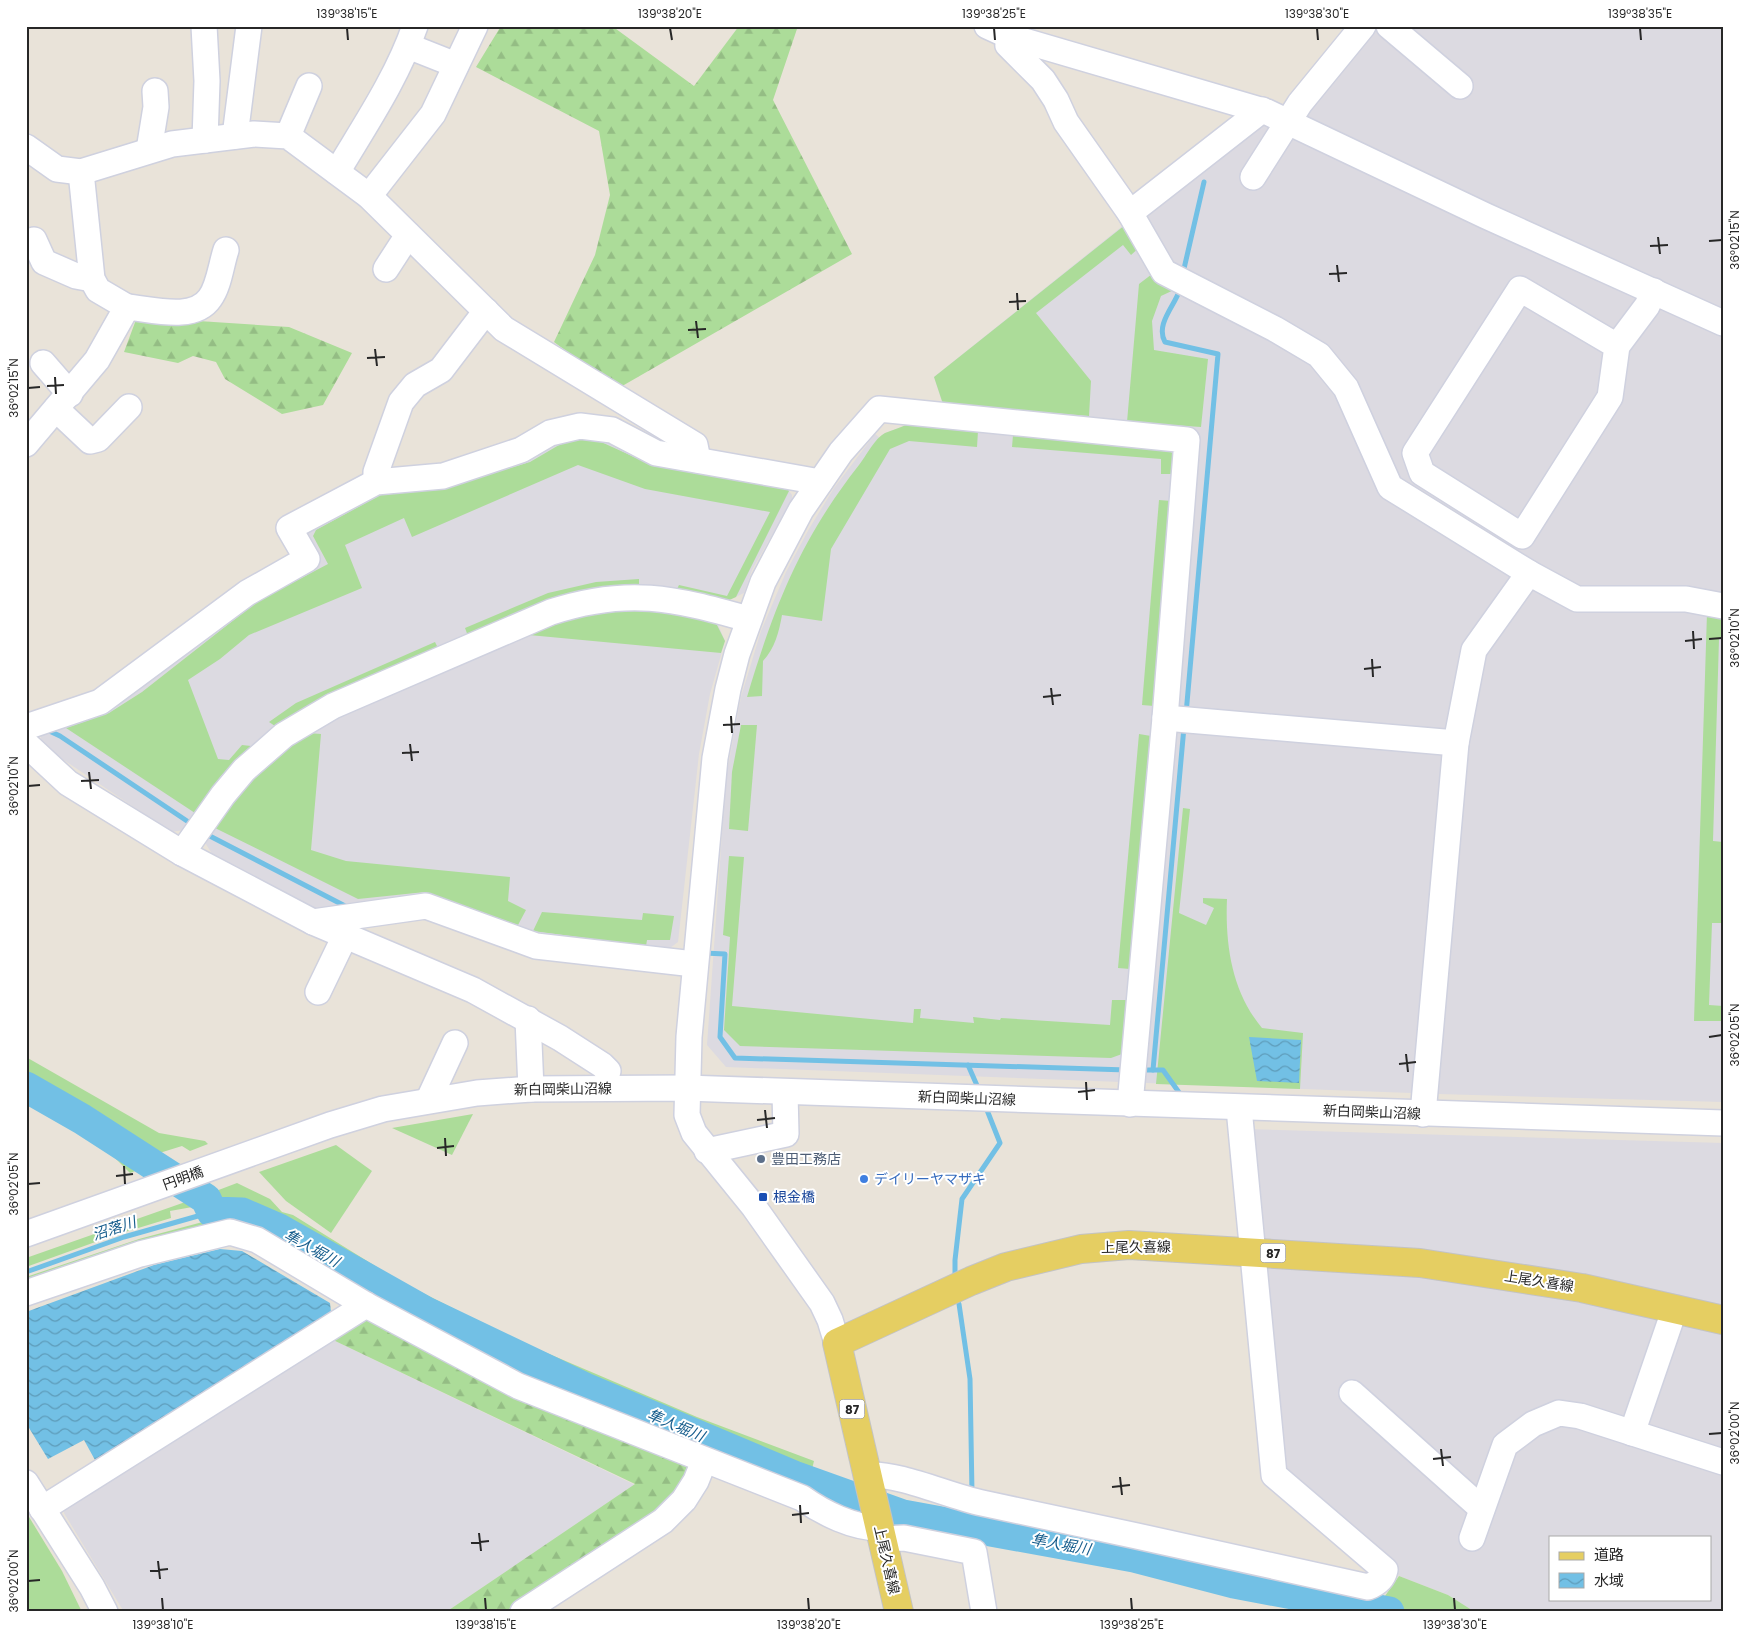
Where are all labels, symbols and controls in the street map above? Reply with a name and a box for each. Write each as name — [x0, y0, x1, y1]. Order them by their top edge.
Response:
text: 139°38'15"E — [317, 5, 377, 22]
text: 139°38'20"E — [638, 5, 702, 22]
text: 139°38'25"E — [962, 5, 1026, 22]
text: 139°38'30"E — [1285, 5, 1349, 22]
text: 139°38'35"E — [1608, 5, 1672, 22]
text: 36°02'15"N — [1726, 210, 1743, 270]
text: 36°02'15"N — [5, 358, 22, 418]
text: 36°02'10"N — [1726, 608, 1743, 668]
text: 36°02'10"N — [5, 756, 22, 816]
text: 36°02'05"N — [1726, 1004, 1743, 1066]
street label: 新白岡柴山沼線 — [514, 1078, 612, 1100]
street label: 新白岡柴山沼線 — [918, 1086, 1016, 1110]
street label: 新白岡柴山沼線 — [1323, 1100, 1421, 1124]
place label: 豊田工務店 — [771, 1149, 841, 1169]
text: 36°02'05"N — [5, 1153, 22, 1215]
marker: 豊田工務店 — [755, 1153, 767, 1165]
street label: 円明橋 — [160, 1161, 206, 1195]
place label: デイリーヤマザキ — [874, 1169, 986, 1189]
marker: デイリーヤマザキ — [858, 1173, 870, 1185]
place label: 根金橋 — [773, 1187, 815, 1207]
marker: 根金橋 — [757, 1191, 769, 1203]
water label: 沼落川 — [89, 1210, 141, 1245]
water label: 隼人堀川 — [281, 1224, 345, 1273]
street label: 上尾久喜線 — [1101, 1236, 1171, 1258]
road number: 87 — [1260, 1244, 1286, 1262]
street label: 上尾久喜線 — [1503, 1266, 1575, 1296]
road number: 87 — [840, 1400, 864, 1418]
text: 36°02'00"N — [1726, 1402, 1743, 1464]
water label: 隼人堀川 — [644, 1404, 710, 1447]
street label: 上尾久喜線 — [869, 1524, 905, 1596]
water label: 隼人堀川 — [1030, 1528, 1094, 1560]
legend — [1549, 1536, 1712, 1600]
text: 道路 — [1594, 1544, 1624, 1565]
text: 36°02'00"N — [5, 1550, 22, 1612]
text: 水域 — [1594, 1570, 1624, 1591]
text: 139°38'10"E — [133, 1616, 193, 1633]
text: 139°38'15"E — [456, 1616, 516, 1633]
text: 139°38'20"E — [777, 1616, 841, 1633]
text: 139°38'25"E — [1100, 1616, 1164, 1633]
text: 139°38'30"E — [1423, 1616, 1487, 1633]

